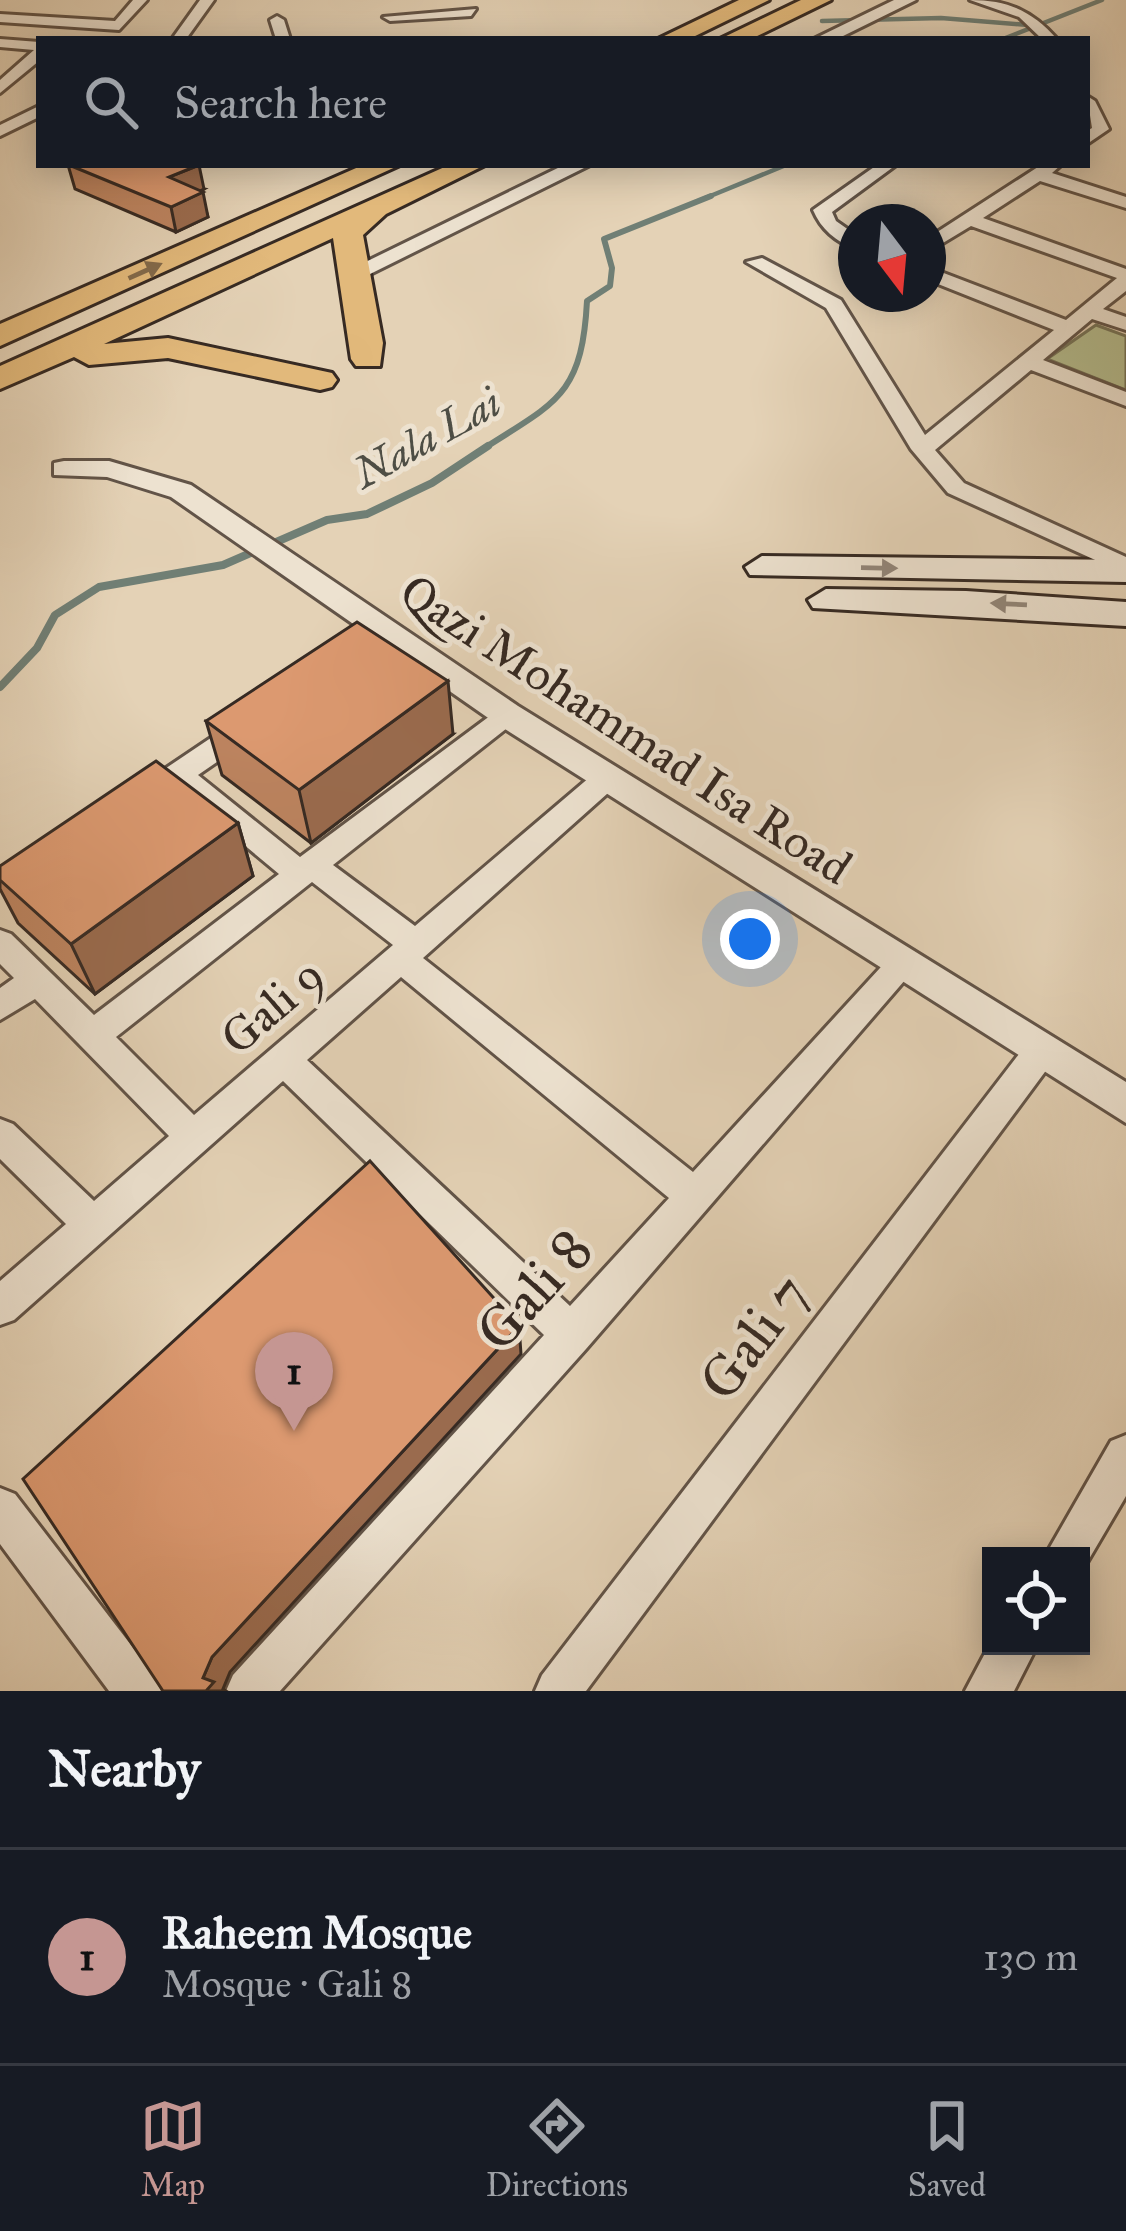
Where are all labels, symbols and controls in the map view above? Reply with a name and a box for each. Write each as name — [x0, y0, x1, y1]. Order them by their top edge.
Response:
search box — [36, 36, 1090, 168]
icon: search — [78, 69, 144, 135]
text: Search here — [174, 75, 387, 130]
north arrow — [838, 204, 946, 312]
one-way arrow — [128, 261, 163, 281]
water label: Nala Lai — [342, 376, 510, 501]
one-way arrow — [861, 559, 899, 578]
street label: Qazi Mohammad Isa Road — [389, 561, 863, 897]
one-way arrow — [990, 595, 1027, 614]
your location — [720, 909, 780, 969]
street label: Gali 9 — [208, 945, 336, 1067]
street label: Gali 8 — [461, 1215, 607, 1365]
street label: Gali 7 — [684, 1260, 824, 1414]
pin: 1 — [255, 1332, 333, 1431]
map controls — [982, 1547, 1090, 1655]
button: locate — [982, 1547, 1090, 1655]
text: Nearby — [48, 1738, 200, 1800]
text: Raheem Mosque — [162, 1905, 472, 1960]
text: 1 — [79, 1933, 95, 1981]
text: 130 m — [983, 1933, 1078, 1981]
text: Mosque · Gali 8 — [162, 1960, 412, 2008]
tab: Map — [140, 2093, 206, 2205]
tab: Directions — [486, 2093, 628, 2205]
tab: Saved — [908, 2093, 986, 2205]

